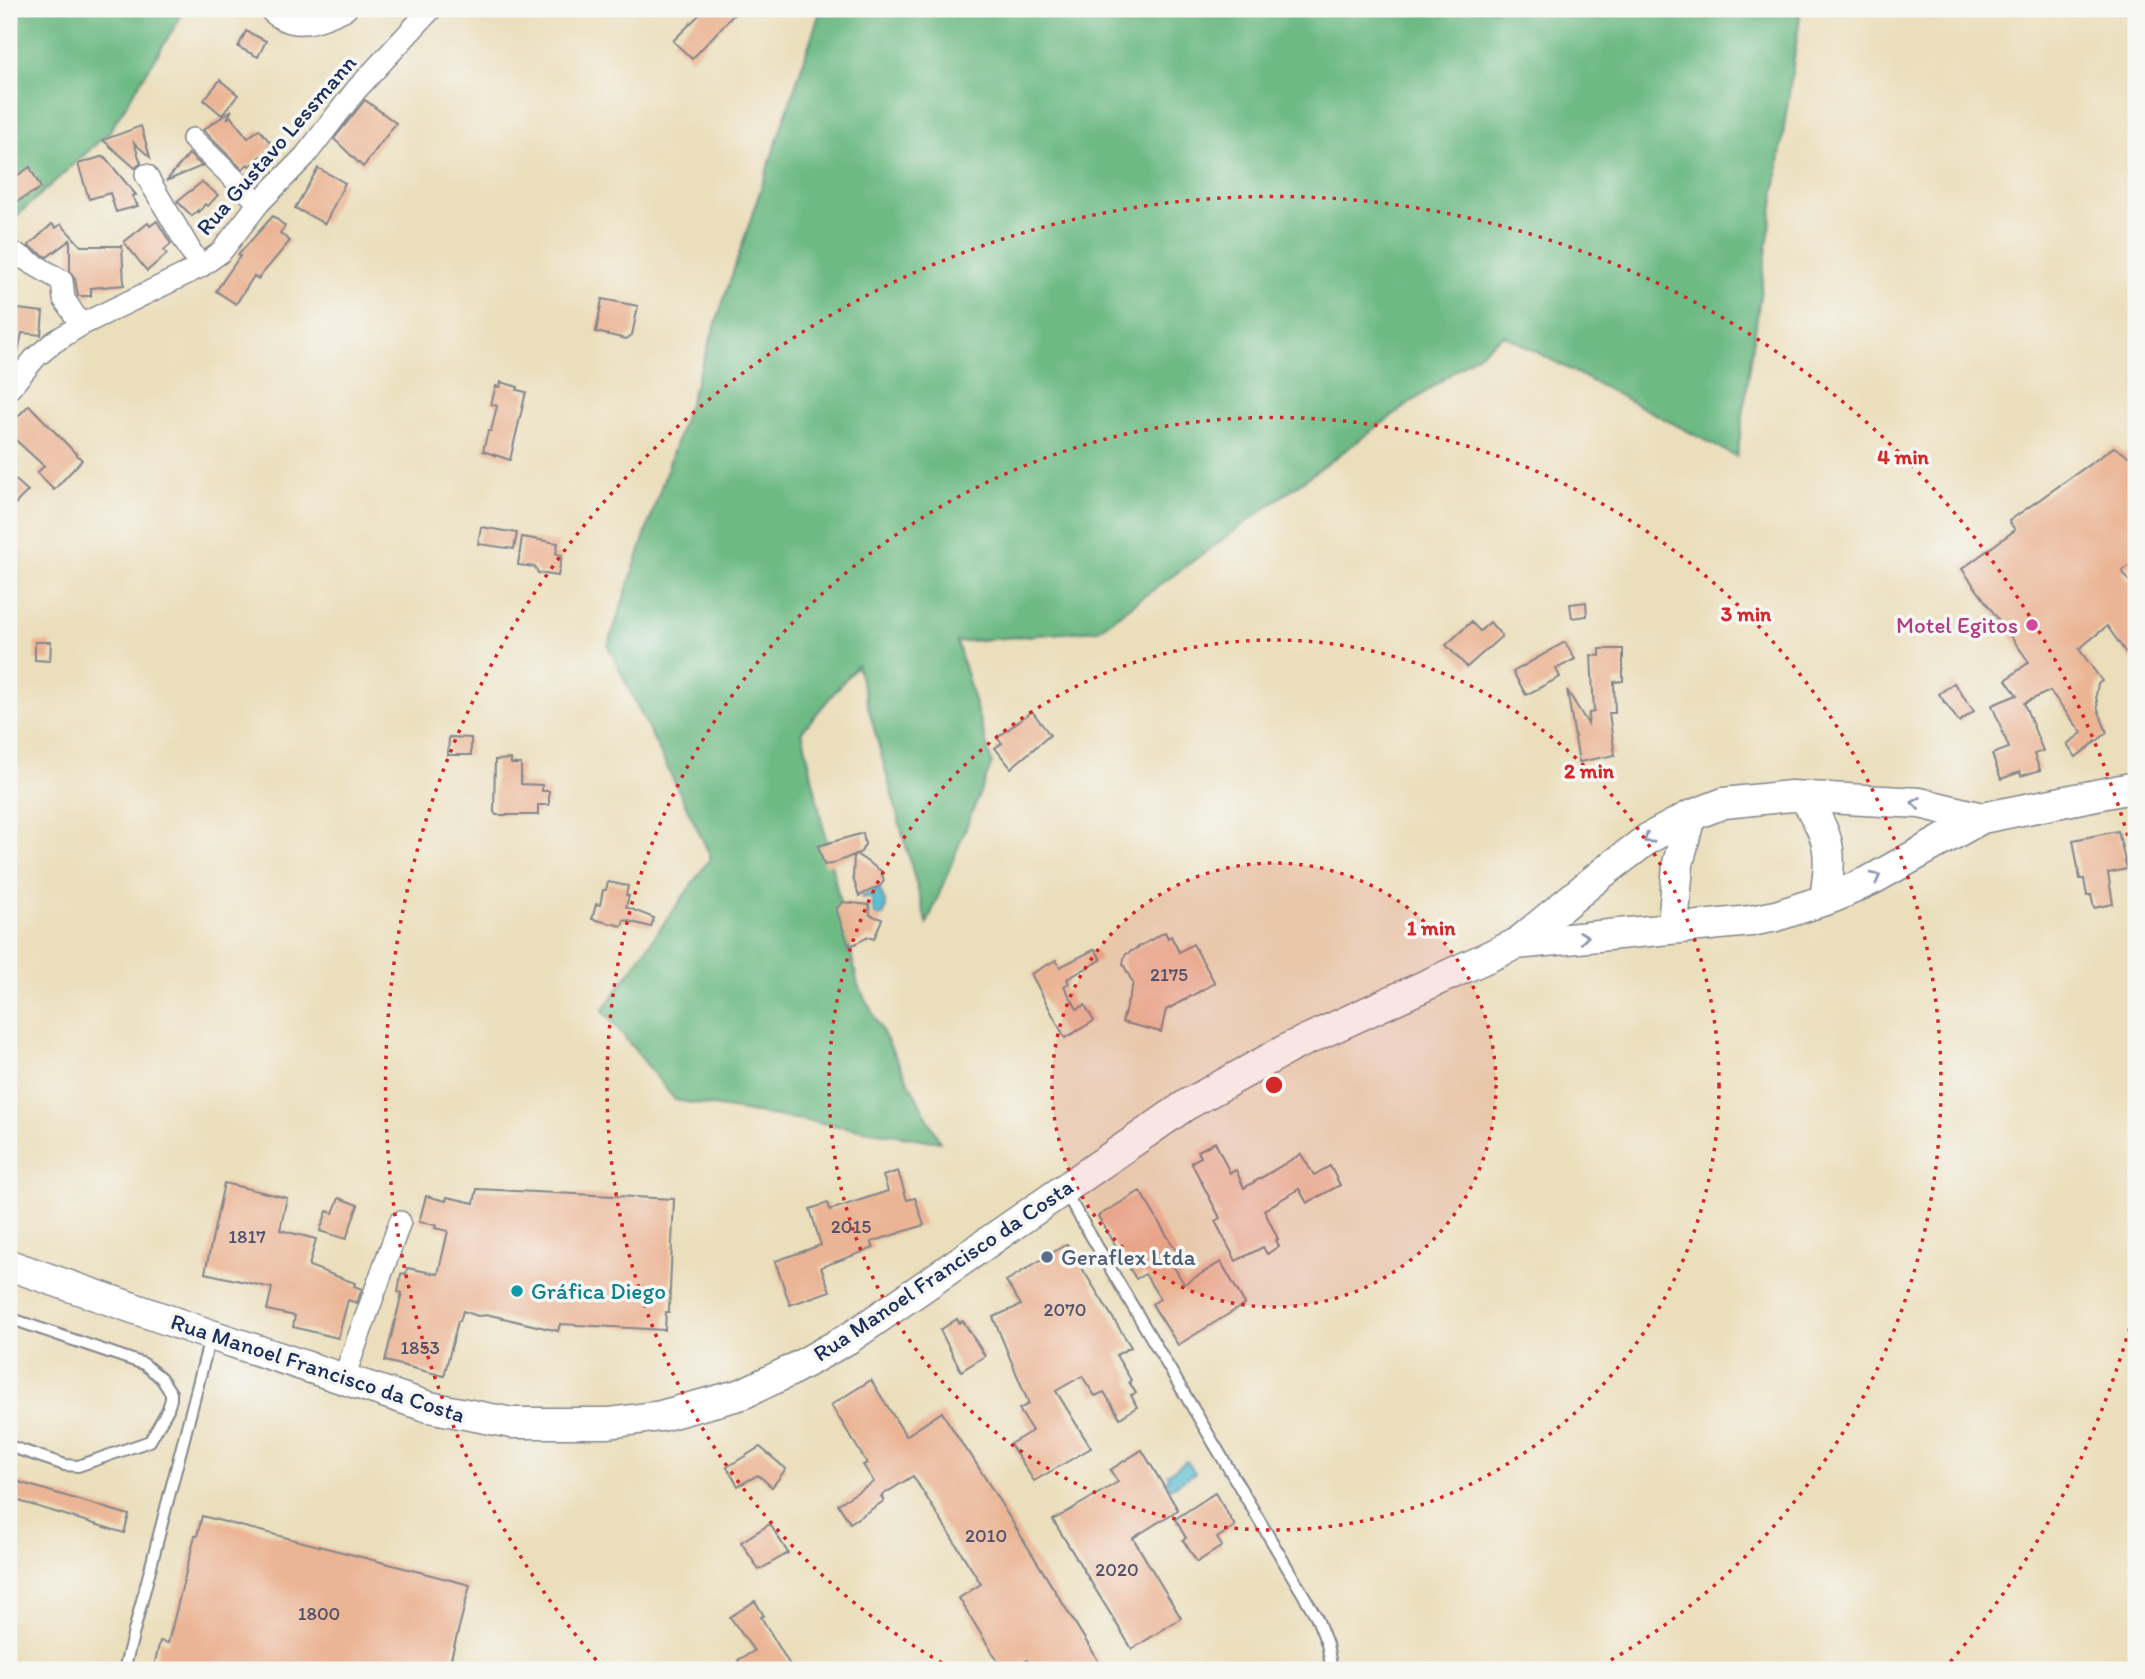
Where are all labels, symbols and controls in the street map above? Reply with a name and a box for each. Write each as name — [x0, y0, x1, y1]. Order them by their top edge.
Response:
street label: Rua Gustavo Lessmann — [190, 49, 362, 241]
text: 4 min — [1877, 444, 1930, 469]
text: 3 min — [1721, 601, 1772, 626]
place label: Motel Egitos — [1896, 611, 2018, 639]
marker: Motel Egitos — [2024, 617, 2040, 633]
text: 2 min — [1564, 758, 1615, 783]
one-way arrow — [1910, 795, 1921, 810]
one-way arrow — [1643, 831, 1656, 844]
one-way arrow — [1869, 872, 1881, 885]
text: 1 min — [1407, 915, 1456, 940]
one-way arrow — [1578, 929, 1590, 944]
house number: 2175 — [1150, 963, 1188, 986]
centre of rings — [1262, 1073, 1286, 1097]
street label: Rua Manoel Francisco da Costa — [808, 1172, 1078, 1368]
house number: 2015 — [831, 1215, 871, 1238]
house number: 1817 — [228, 1225, 266, 1248]
place label: Geraflex Ltda — [1061, 1243, 1196, 1271]
marker: Geraflex Ltda — [1039, 1249, 1055, 1265]
place label: Gráfica Diego — [531, 1277, 666, 1305]
marker: Gráfica Diego — [509, 1283, 525, 1299]
house number: 2070 — [1044, 1298, 1086, 1321]
street label: Rua Manoel Francisco da Costa — [168, 1307, 468, 1429]
house number: 1853 — [400, 1336, 440, 1359]
house number: 2010 — [965, 1524, 1007, 1547]
house number: 2020 — [1095, 1558, 1139, 1581]
house number: 1800 — [298, 1602, 340, 1625]

